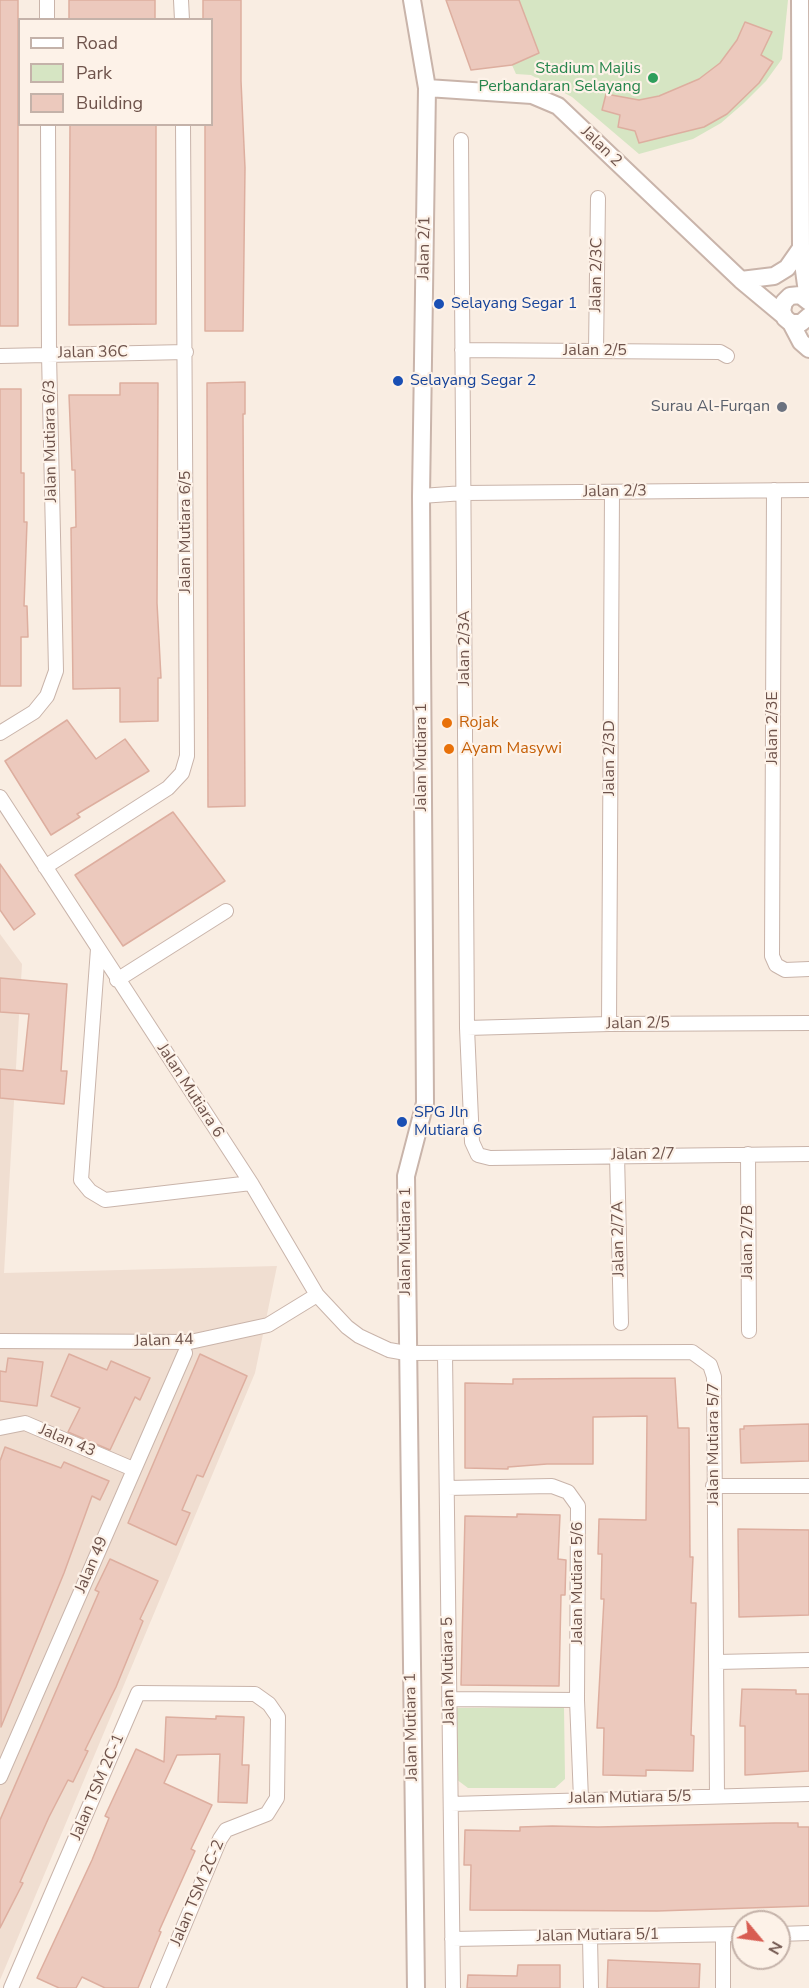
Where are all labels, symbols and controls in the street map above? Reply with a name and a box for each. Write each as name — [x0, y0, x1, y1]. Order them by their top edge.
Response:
legend — [18, 18, 213, 126]
text: Road — [76, 31, 118, 55]
place label: Stadium Majlis Perbandaran Selayang — [478, 59, 641, 97]
text: Park — [76, 61, 112, 85]
marker: Stadium Majlis Perbandaran Selayang — [646, 71, 660, 85]
text: Building — [76, 91, 143, 115]
street label: Jalan 2 — [576, 123, 626, 171]
street label: Jalan 2/1 — [415, 216, 435, 280]
street label: Jalan 2/3C — [587, 238, 607, 312]
place label: Selayang Segar 1 — [451, 294, 577, 314]
marker: Selayang Segar 1 — [432, 297, 446, 311]
street label: Jalan 2/5 — [563, 341, 627, 361]
street label: Jalan 36C — [58, 343, 128, 363]
place label: Selayang Segar 2 — [410, 371, 536, 391]
marker: Selayang Segar 2 — [391, 374, 405, 388]
street label: Jalan Mutiara 6/3 — [40, 380, 62, 502]
place label: Surau Al-Furqan — [651, 397, 770, 417]
marker: Surau Al-Furqan — [775, 400, 789, 414]
street label: Jalan Mutiara 6/5 — [176, 471, 196, 593]
street label: Jalan 2/3 — [583, 482, 647, 502]
street label: Jalan 2/3A — [455, 610, 475, 686]
street label: Jalan 2/3E — [763, 691, 783, 765]
street label: Jalan Mutiara 1 — [412, 703, 432, 811]
place label: Rojak — [459, 713, 499, 733]
marker: Rojak — [440, 716, 454, 730]
street label: Jalan 2/3D — [600, 720, 620, 796]
place label: Ayam Masywi — [461, 739, 562, 759]
marker: Ayam Masywi — [442, 742, 456, 756]
street label: Jalan 2/5 — [606, 1014, 670, 1034]
street label: Jalan Mutiara 6 — [152, 1040, 228, 1142]
place label: SPG Jln Mutiara 6 — [414, 1103, 482, 1141]
marker: SPG Jln Mutiara 6 — [395, 1115, 409, 1129]
street label: Jalan 2/7 — [611, 1145, 675, 1165]
street label: Jalan Mutiara 1 — [396, 1187, 416, 1295]
street label: Jalan 2/7A — [609, 1201, 629, 1277]
street label: Jalan 2/7B — [738, 1205, 758, 1279]
street label: Jalan 44 — [134, 1330, 194, 1352]
street label: Jalan Mutiara 5/7 — [704, 1383, 724, 1505]
street label: Jalan 43 — [36, 1421, 98, 1461]
street label: Jalan Mutiara 5/6 — [568, 1522, 588, 1644]
street label: Jalan 49 — [72, 1534, 112, 1596]
street label: Jalan Mutiara 5 — [438, 1617, 460, 1725]
street label: Jalan Mutiara 1 — [401, 1673, 423, 1781]
street label: Jalan TSM 2C-1 — [67, 1731, 129, 1843]
street label: Jalan Mutiara 5/5 — [569, 1787, 691, 1809]
street label: Jalan TSM 2C-2 — [167, 1837, 229, 1949]
north arrow — [731, 1910, 791, 1970]
street label: Jalan Mutiara 5/1 — [537, 1925, 659, 1947]
text: N — [762, 1937, 788, 1958]

